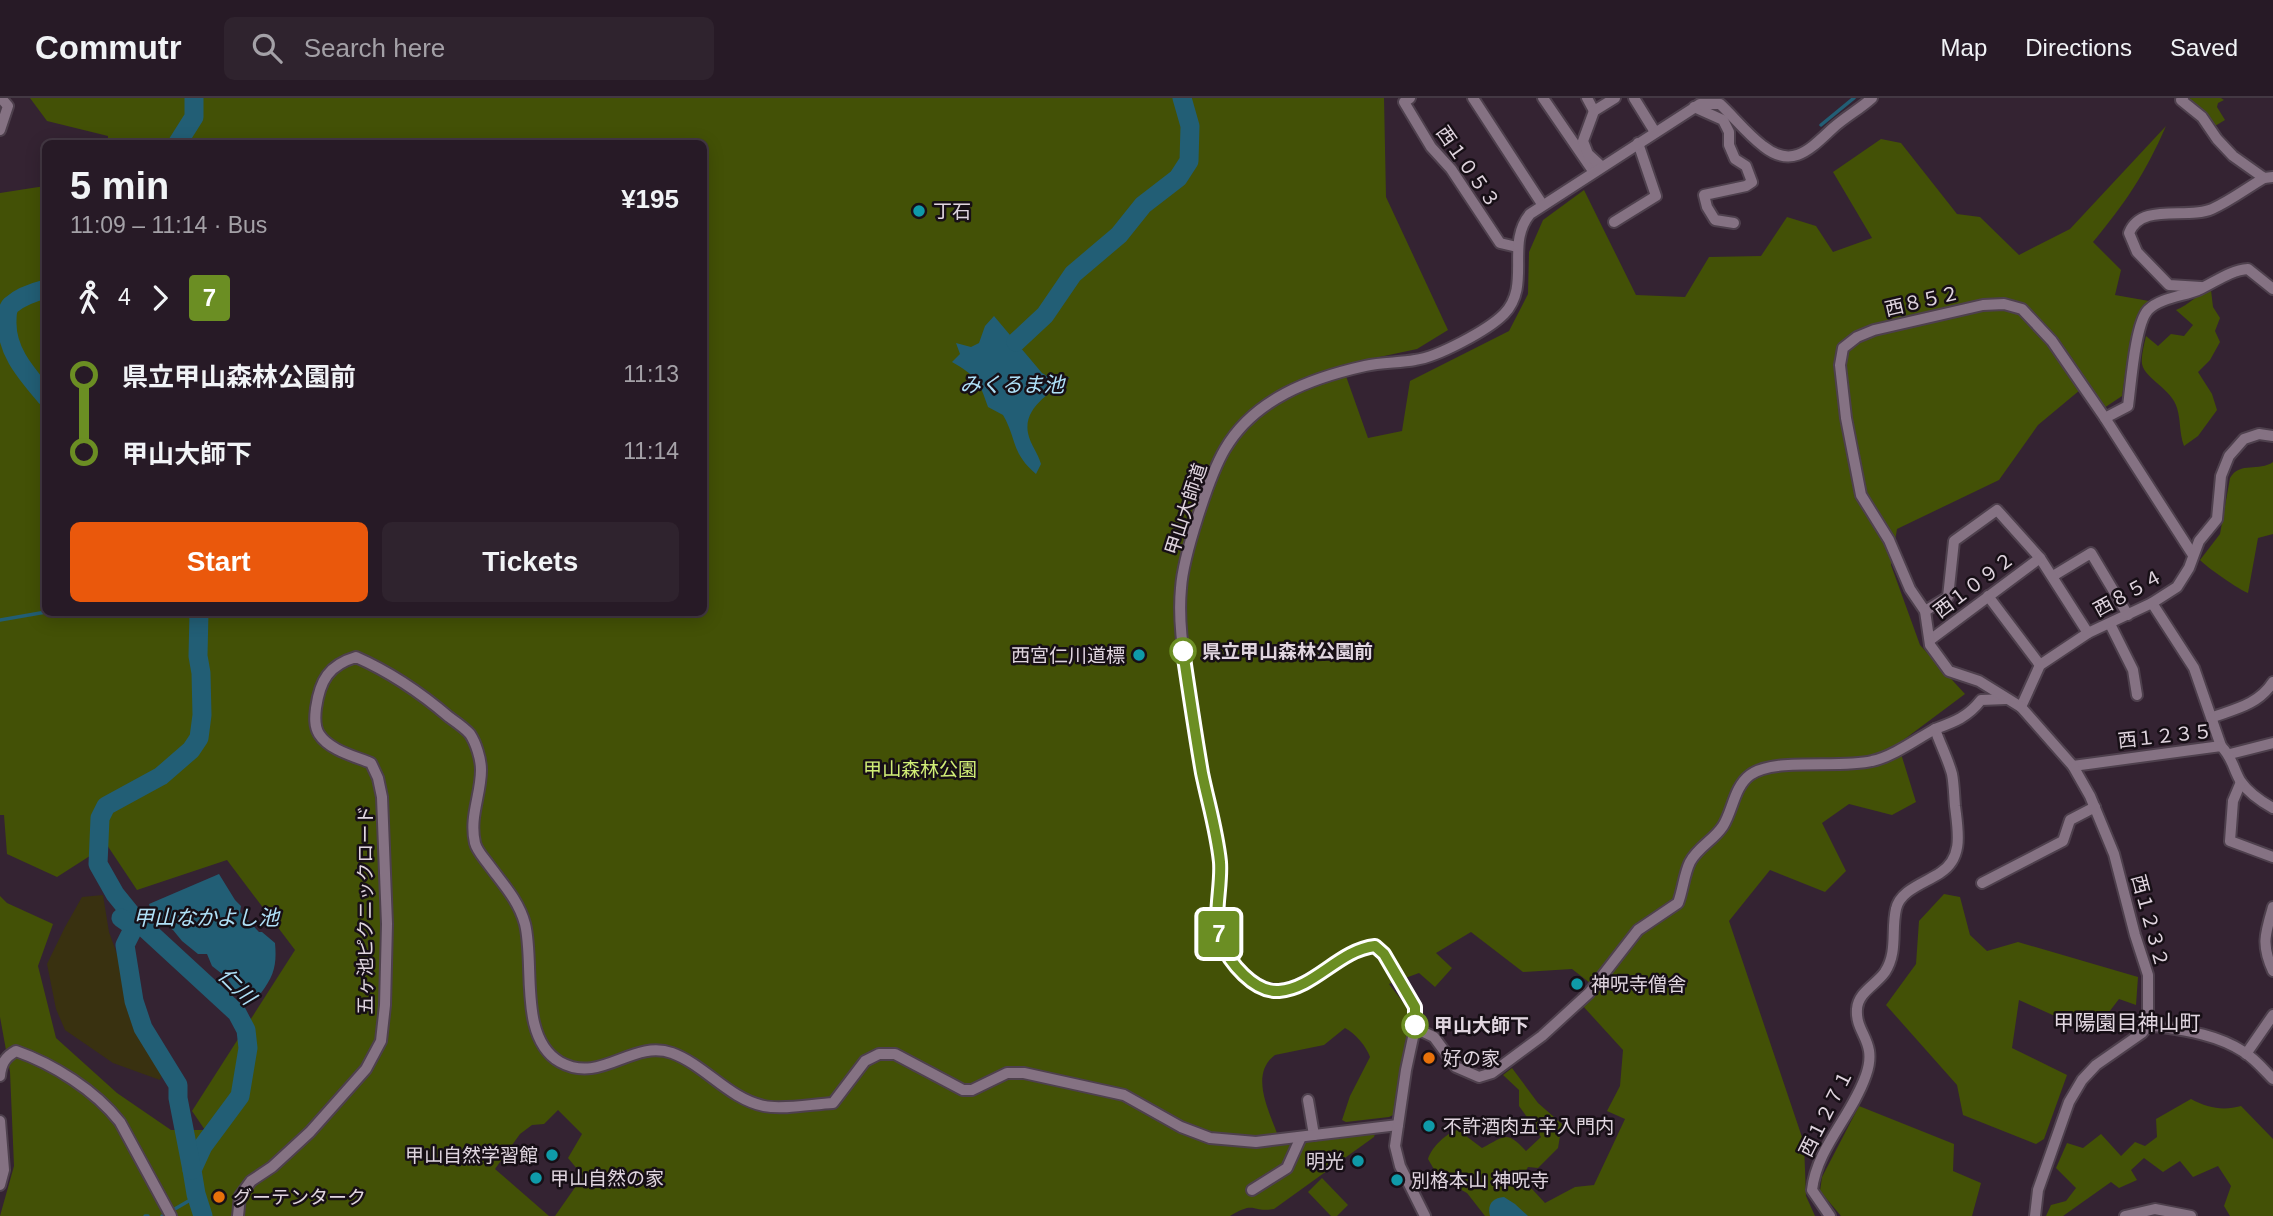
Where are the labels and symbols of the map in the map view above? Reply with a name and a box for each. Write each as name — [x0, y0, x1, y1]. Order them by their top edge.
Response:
street label: 西１０５３ — [1432, 122, 1504, 212]
place label: 丁石 — [933, 201, 971, 222]
marker: 丁石 — [911, 203, 927, 219]
street label: 西８５２ — [1883, 282, 1961, 320]
water label: みくるま池 — [960, 373, 1066, 396]
street label: 甲山大師道 — [1161, 461, 1211, 557]
street label: 西１０９２ — [1930, 548, 2018, 622]
street label: 西８５４ — [2090, 565, 2166, 621]
marker: 県立甲山森林公園前 — [1170, 638, 1196, 664]
place label: 県立甲山森林公園前 — [1202, 641, 1373, 662]
place label: 西宮仁川道標 — [1011, 645, 1125, 666]
marker: 西宮仁川道標 — [1131, 647, 1147, 663]
street label: 西１２３５ — [2117, 721, 2213, 751]
park label: 甲山森林公園 — [863, 759, 977, 780]
street label: 五ヶ池ピクニックロード — [355, 805, 376, 1015]
street label: 西１２３２ — [2128, 872, 2172, 970]
water label: 甲山なかよし池 — [133, 906, 281, 929]
line badge: 7 — [1196, 911, 1242, 957]
water label: 仁川 — [214, 963, 261, 1010]
place label: 神呪寺僧舎 — [1591, 974, 1686, 995]
marker: 神呪寺僧舎 — [1569, 976, 1585, 992]
district label: 甲陽園目神山町 — [2054, 1011, 2201, 1034]
marker: 甲山大師下 — [1402, 1012, 1428, 1038]
place label: 甲山大師下 — [1434, 1015, 1529, 1036]
place label: 好の家 — [1443, 1048, 1500, 1069]
marker: 好の家 — [1421, 1050, 1437, 1066]
street label: 西１２７１ — [1795, 1066, 1857, 1160]
place label: 不許酒肉五辛入門内 — [1443, 1116, 1614, 1137]
marker: 不許酒肉五辛入門内 — [1421, 1118, 1437, 1134]
place label: 甲山自然学習館 — [405, 1145, 538, 1166]
marker: 甲山自然学習館 — [544, 1147, 560, 1163]
place label: 明光 — [1306, 1151, 1344, 1172]
marker: 明光 — [1350, 1153, 1366, 1169]
place label: 甲山自然の家 — [550, 1168, 664, 1189]
marker: 甲山自然の家 — [528, 1170, 544, 1186]
place label: 別格本山 神呪寺 — [1411, 1170, 1549, 1191]
marker: 別格本山 神呪寺 — [1389, 1172, 1405, 1188]
place label: グーテンターク — [233, 1187, 366, 1208]
marker: グーテンターク — [211, 1189, 227, 1205]

